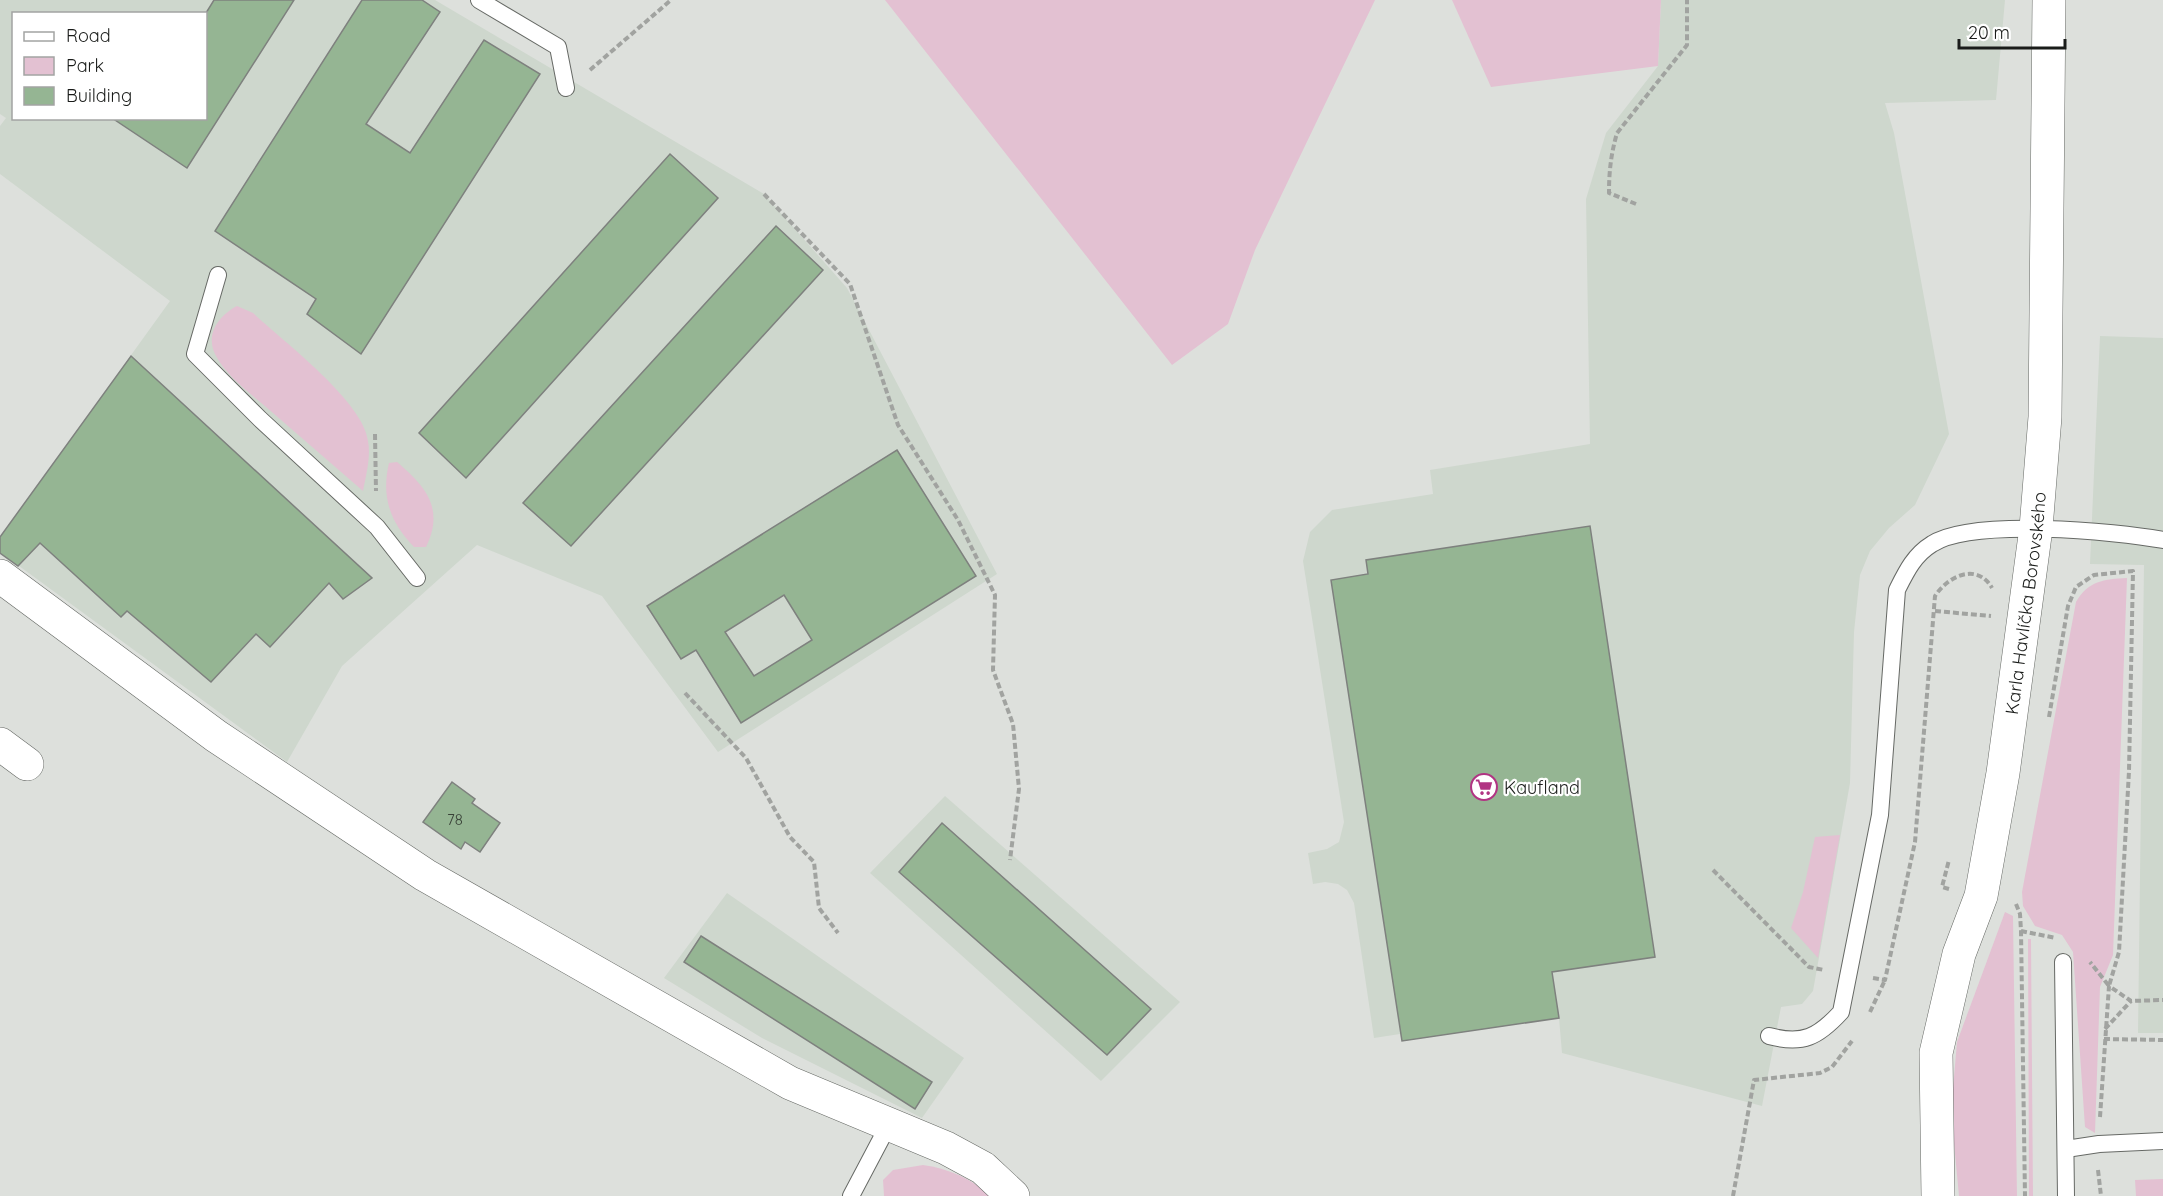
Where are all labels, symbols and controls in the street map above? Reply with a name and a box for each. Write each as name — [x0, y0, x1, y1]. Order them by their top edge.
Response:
legend — [12, 12, 207, 120]
scale bar — [1959, 12, 2066, 50]
text: 20 m — [1968, 21, 2010, 44]
text: Road — [66, 24, 111, 47]
text: Park — [66, 54, 104, 77]
text: Building — [66, 84, 132, 107]
street label: Karla Havlíčka Borovského — [2000, 491, 2050, 716]
supermarket icon: Kaufland — [1469, 772, 1499, 802]
place label: Kaufland — [1504, 776, 1580, 799]
house number: 78 — [447, 810, 463, 829]

